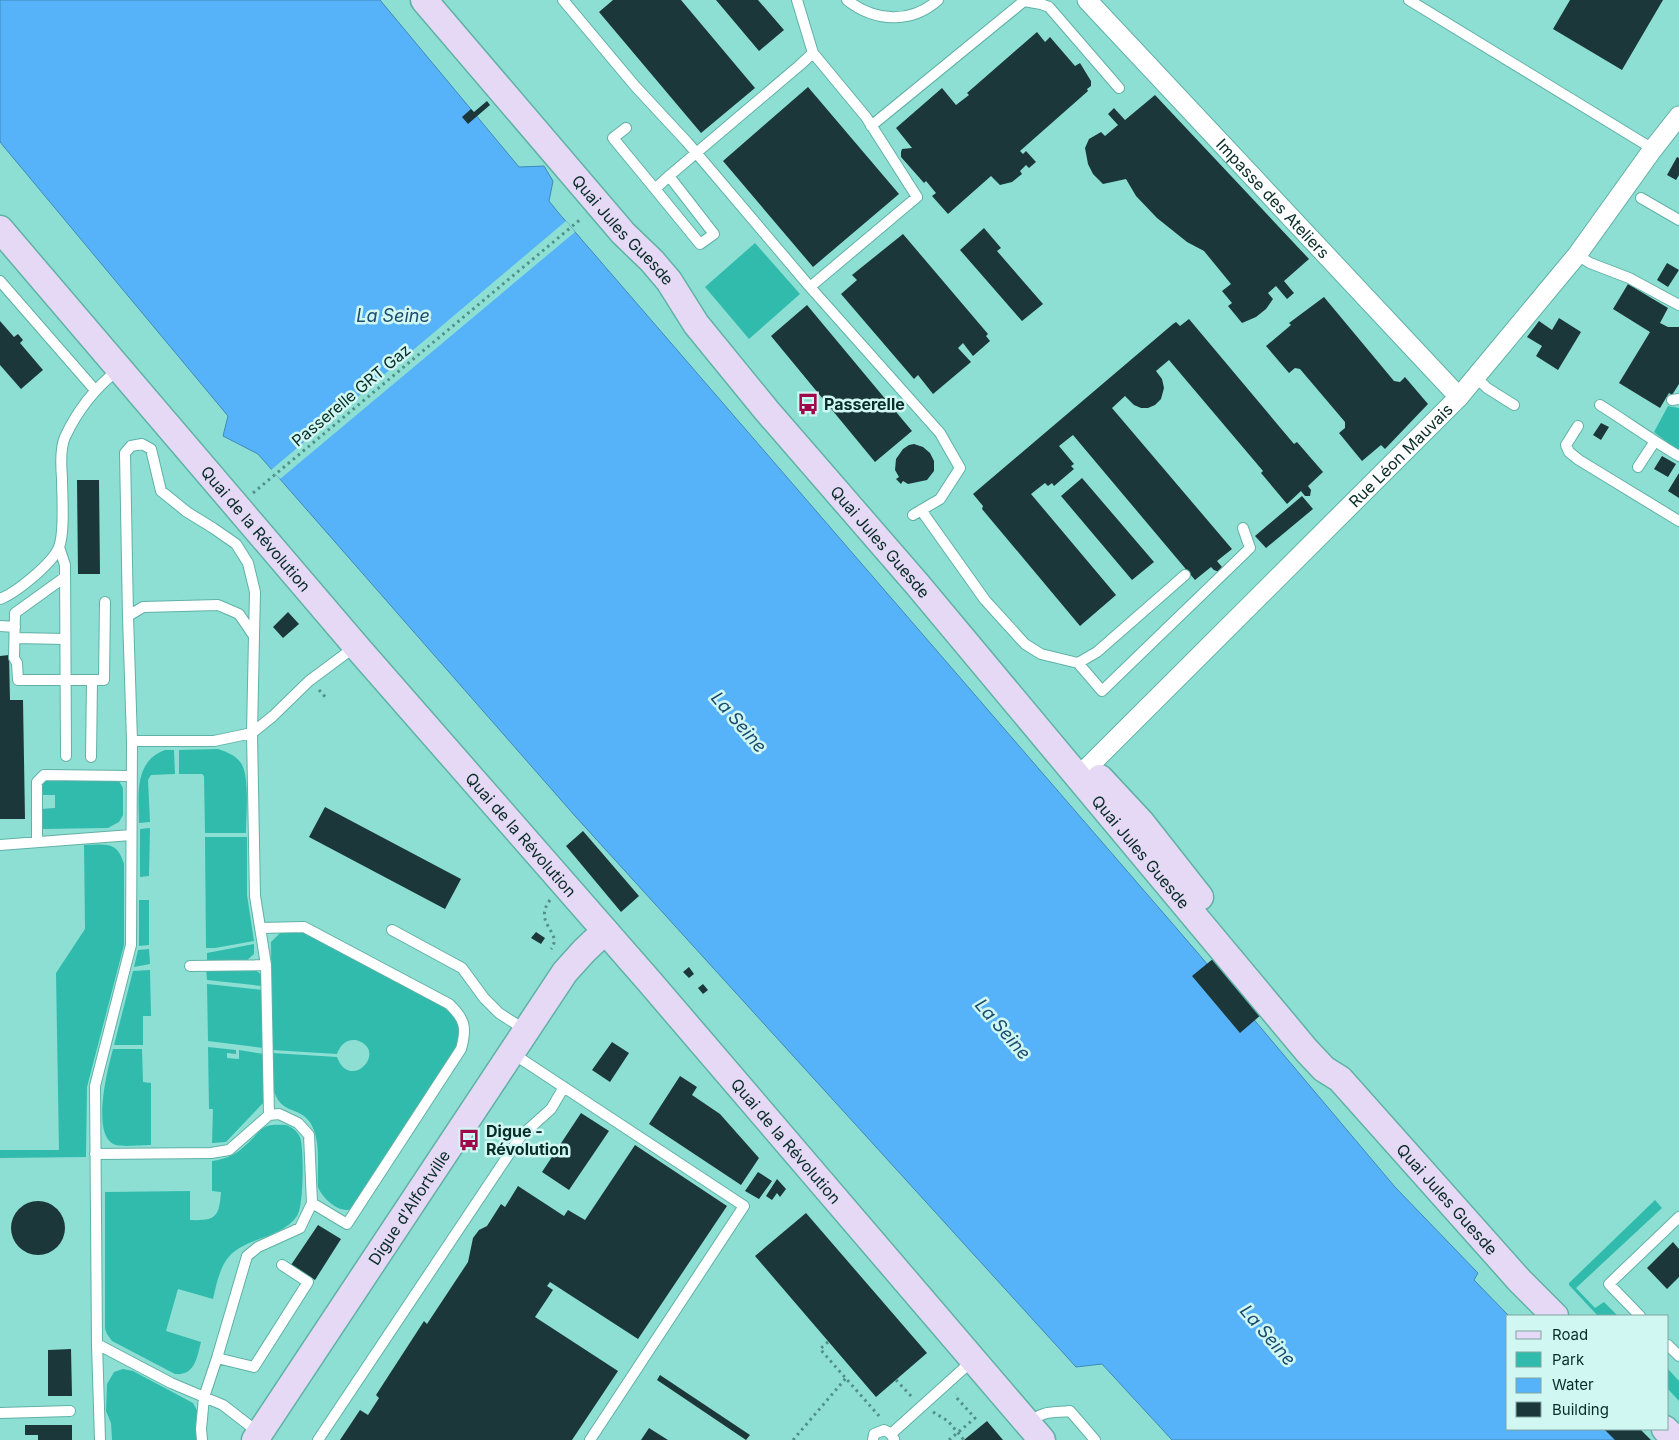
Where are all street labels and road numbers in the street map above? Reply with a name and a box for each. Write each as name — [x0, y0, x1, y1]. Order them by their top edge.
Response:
street label: Impasse des Ateliers — [1212, 134, 1334, 263]
street label: Quai Jules Guesde — [568, 171, 678, 289]
street label: Passerelle GRT Gaz — [288, 339, 414, 451]
street label: Rue Léon Mauvais — [1344, 399, 1457, 511]
street label: Quai de la Révolution — [197, 462, 315, 596]
street label: Quai Jules Guesde — [826, 481, 934, 602]
street label: Quai de la Révolution — [461, 768, 581, 901]
street label: Quai Jules Guesde — [1087, 791, 1194, 913]
street label: Quai de la Révolution — [727, 1074, 845, 1208]
street label: Quai Jules Guesde — [1392, 1139, 1502, 1259]
street label: Digue d'Alfortville — [364, 1146, 454, 1269]

